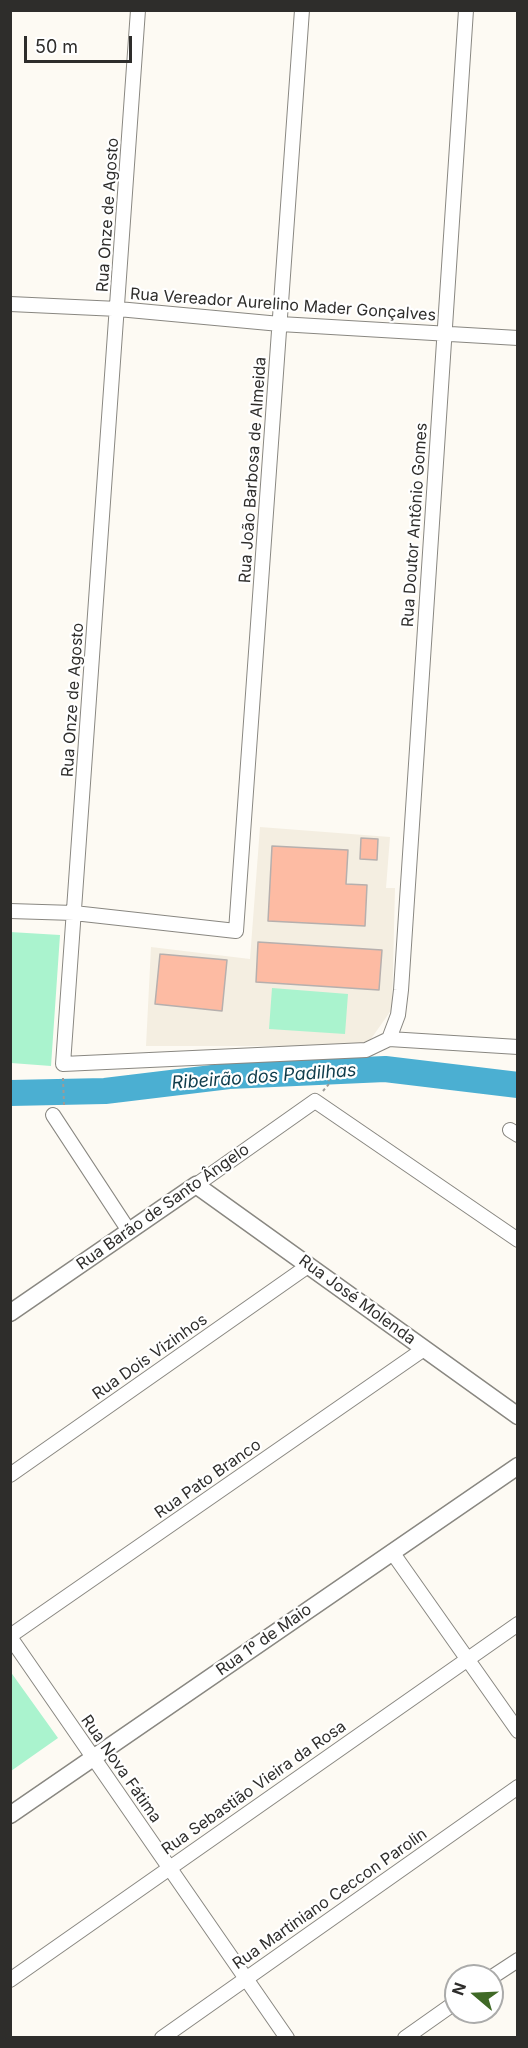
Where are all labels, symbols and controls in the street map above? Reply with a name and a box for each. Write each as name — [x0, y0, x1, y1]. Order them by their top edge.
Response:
scale bar — [27, 24, 135, 62]
text: 50 m — [35, 36, 78, 57]
street label: Rua Onze de Agosto — [93, 137, 123, 293]
street label: Rua Vereador Aurelino Mader Gonçalves — [129, 285, 437, 325]
street label: Rua João Barbosa de Almeida — [236, 356, 270, 584]
street label: Rua Doutor Antônio Gomes — [398, 422, 432, 628]
street label: Rua Onze de Agosto — [58, 622, 88, 778]
water label: Ribeirão dos Padilhas — [171, 1060, 357, 1094]
street label: Rua Barão de Santo Ângelo — [73, 1140, 253, 1274]
street label: Rua José Molenda — [295, 1251, 419, 1349]
street label: Rua Dois Vizinhos — [89, 1310, 211, 1404]
street label: Rua Pato Branco — [151, 1435, 265, 1523]
street label: Rua 1º de Maio — [213, 1600, 315, 1680]
street label: Rua Nova Fátima — [77, 1711, 165, 1827]
street label: Rua Sebastião Vieira da Rosa — [158, 1717, 350, 1859]
street label: Rua Martiniano Ceccon Parolin — [229, 1824, 431, 1974]
north arrow — [444, 1964, 504, 2024]
text: N — [447, 1980, 470, 1998]

